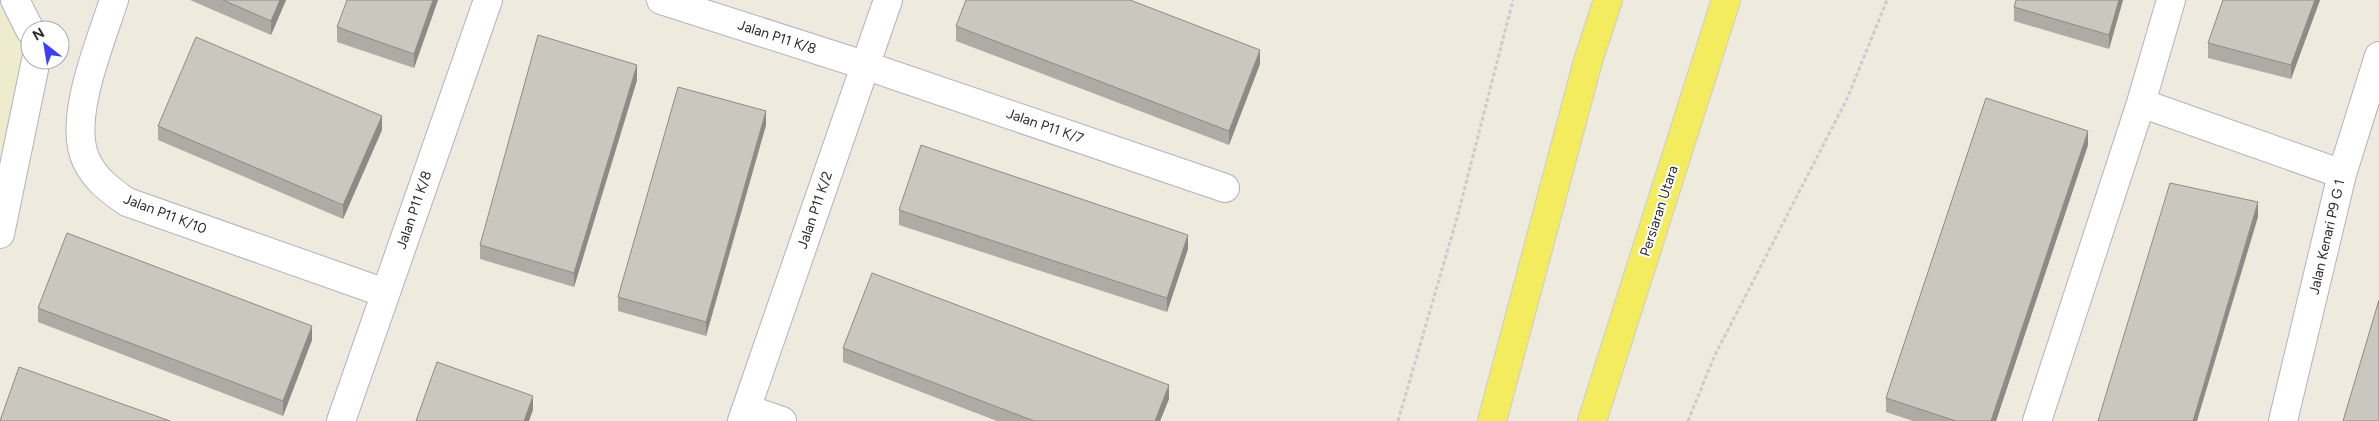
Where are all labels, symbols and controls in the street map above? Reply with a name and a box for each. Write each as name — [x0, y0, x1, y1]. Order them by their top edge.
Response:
street label: Jalan P11 K/8 — [736, 16, 818, 58]
north arrow — [20, 20, 70, 70]
text: N — [30, 24, 48, 44]
street label: Jalan P11 K/7 — [1004, 105, 1086, 147]
street label: Persiaran Utara — [1636, 163, 1682, 259]
street label: Jalan P11 K/8 — [393, 169, 435, 251]
street label: Jalan P11 K/2 — [794, 169, 836, 251]
street label: Jalan Kenari P9 G 1 — [2305, 178, 2349, 296]
street label: Jalan P11 K/10 — [121, 190, 209, 238]

